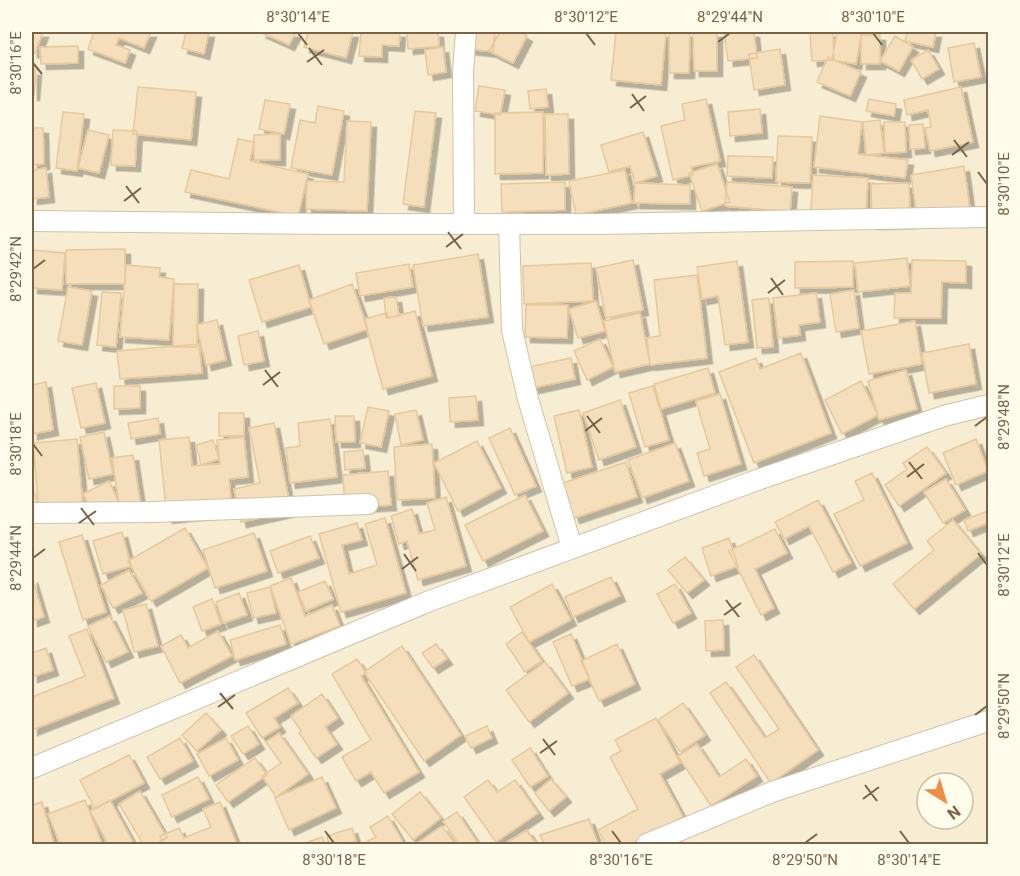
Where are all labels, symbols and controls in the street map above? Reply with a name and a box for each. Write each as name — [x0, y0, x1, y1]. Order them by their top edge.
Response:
text: 8°30'14"E — [266, 8, 330, 26]
text: 8°30'12"E — [554, 8, 618, 26]
text: 8°29'44"N — [697, 8, 763, 26]
text: 8°30'10"E — [841, 8, 905, 26]
text: 8°30'16"E — [7, 31, 25, 95]
text: 8°30'10"E — [995, 152, 1013, 216]
text: 8°29'42"N — [7, 236, 25, 302]
text: 8°29'48"N — [995, 384, 1013, 450]
text: 8°30'18"E — [7, 412, 25, 476]
text: 8°29'44"N — [7, 525, 25, 591]
text: 8°30'12"E — [995, 533, 1013, 597]
text: 8°29'50"N — [995, 673, 1013, 739]
north arrow — [915, 771, 975, 831]
text: N — [943, 802, 964, 824]
text: 8°30'18"E — [302, 851, 366, 869]
text: 8°30'16"E — [589, 851, 653, 869]
text: 8°29'50"N — [772, 851, 838, 869]
text: 8°30'14"E — [877, 851, 941, 869]

